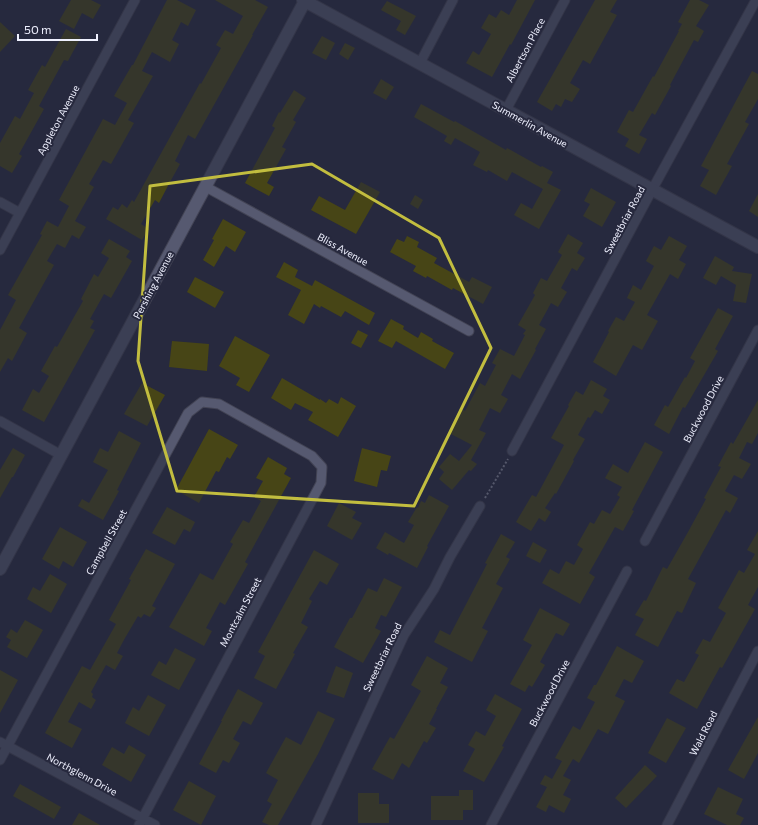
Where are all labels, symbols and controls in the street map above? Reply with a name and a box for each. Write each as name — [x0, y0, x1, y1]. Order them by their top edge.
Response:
scale bar — [18, 16, 97, 42]
street label: Albertson Place — [503, 16, 547, 84]
text: 50 m — [24, 22, 52, 36]
street label: Appleton Avenue — [35, 83, 81, 157]
street label: Summerlin Avenue — [490, 98, 570, 150]
street label: Sweetbriar Road — [601, 184, 647, 256]
street label: Bliss Avenue — [316, 230, 370, 268]
street label: Pershing Avenue — [130, 249, 176, 321]
street label: Buckwood Drive — [680, 373, 726, 445]
street label: Campbell Street — [83, 507, 129, 577]
street label: Montcalm Street — [217, 575, 263, 649]
street label: Sweetbriar Road — [360, 620, 404, 693]
street label: Buckwood Drive — [526, 657, 572, 729]
street label: Wald Road — [687, 708, 719, 757]
street label: Northglenn Drive — [45, 750, 119, 798]

